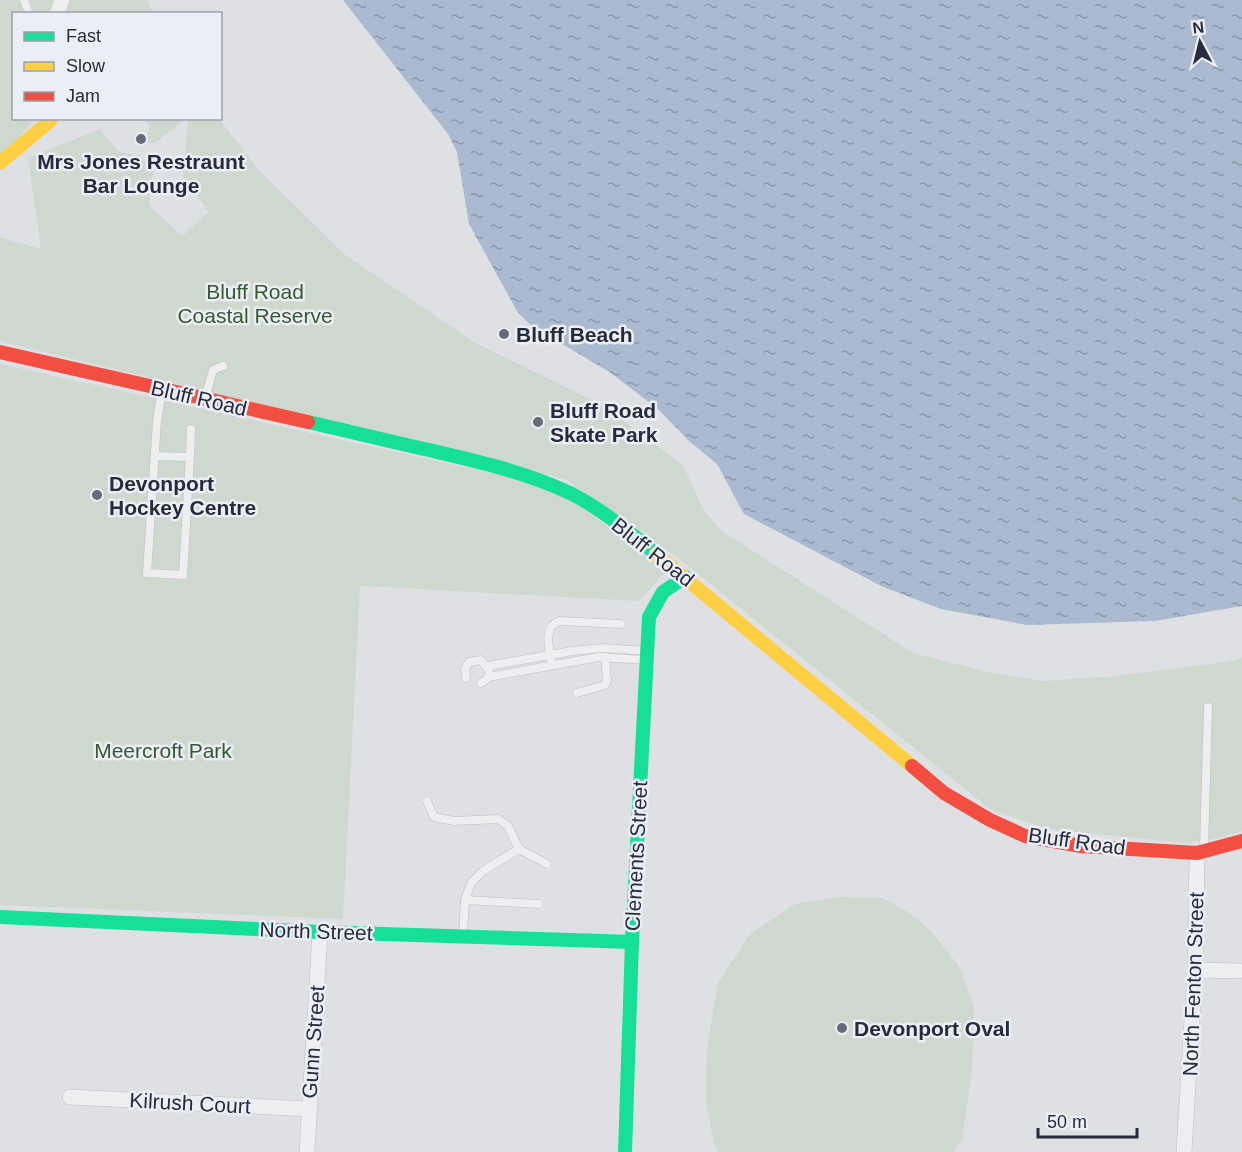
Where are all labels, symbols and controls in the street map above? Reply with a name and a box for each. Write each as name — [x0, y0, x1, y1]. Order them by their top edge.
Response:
legend — [12, 12, 222, 120]
north arrow — [1170, 12, 1230, 72]
text: N — [1191, 18, 1205, 37]
text: Fast — [66, 26, 101, 46]
text: Slow — [66, 56, 106, 76]
text: Jam — [66, 86, 100, 106]
marker: Mrs Jones Restraunt Bar Lounge — [134, 132, 148, 146]
place label: Mrs Jones Restraunt Bar Lounge — [37, 150, 245, 197]
park label: Bluff Road Coastal Reserve — [177, 280, 333, 327]
place label: Bluff Beach — [516, 323, 633, 346]
marker: Bluff Beach — [497, 327, 511, 341]
street label: Bluff Road — [149, 376, 249, 420]
place label: Bluff Road Skate Park — [550, 399, 658, 446]
marker: Bluff Road Skate Park — [531, 415, 545, 429]
place label: Devonport Hockey Centre — [109, 472, 256, 519]
marker: Devonport Hockey Centre — [90, 488, 104, 502]
street label: Bluff Road — [607, 513, 699, 591]
park label: Meercroft Park — [94, 739, 232, 762]
street label: Clements Street — [621, 780, 651, 932]
street label: Bluff Road — [1027, 823, 1127, 859]
street label: North Fenton Street — [1178, 891, 1208, 1077]
street label: North Street — [259, 918, 373, 944]
street label: Gunn Street — [298, 985, 328, 1099]
place label: Devonport Oval — [854, 1017, 1010, 1040]
marker: Devonport Oval — [835, 1021, 849, 1035]
street label: Kilrush Court — [129, 1088, 251, 1118]
scale bar — [1038, 1101, 1137, 1139]
text: 50 m — [1047, 1112, 1087, 1132]

